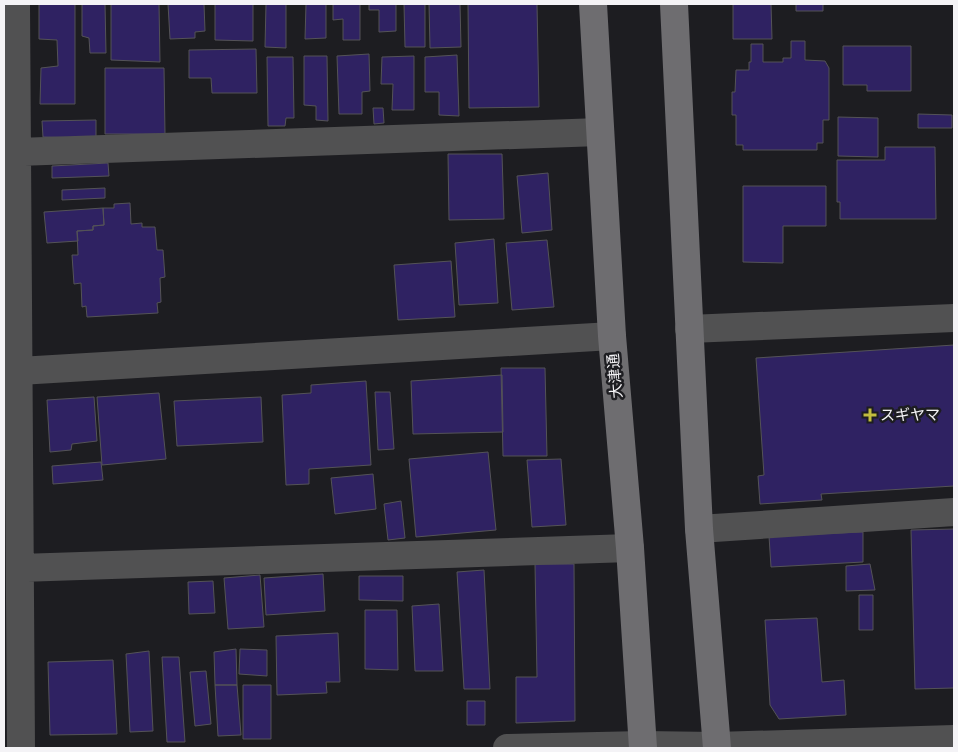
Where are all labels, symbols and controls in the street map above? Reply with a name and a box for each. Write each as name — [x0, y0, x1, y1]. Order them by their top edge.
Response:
street label: 大津通 — [604, 353, 625, 399]
place label: スギヤマ — [880, 406, 940, 423]
marker: スギヤマ — [864, 409, 876, 421]

